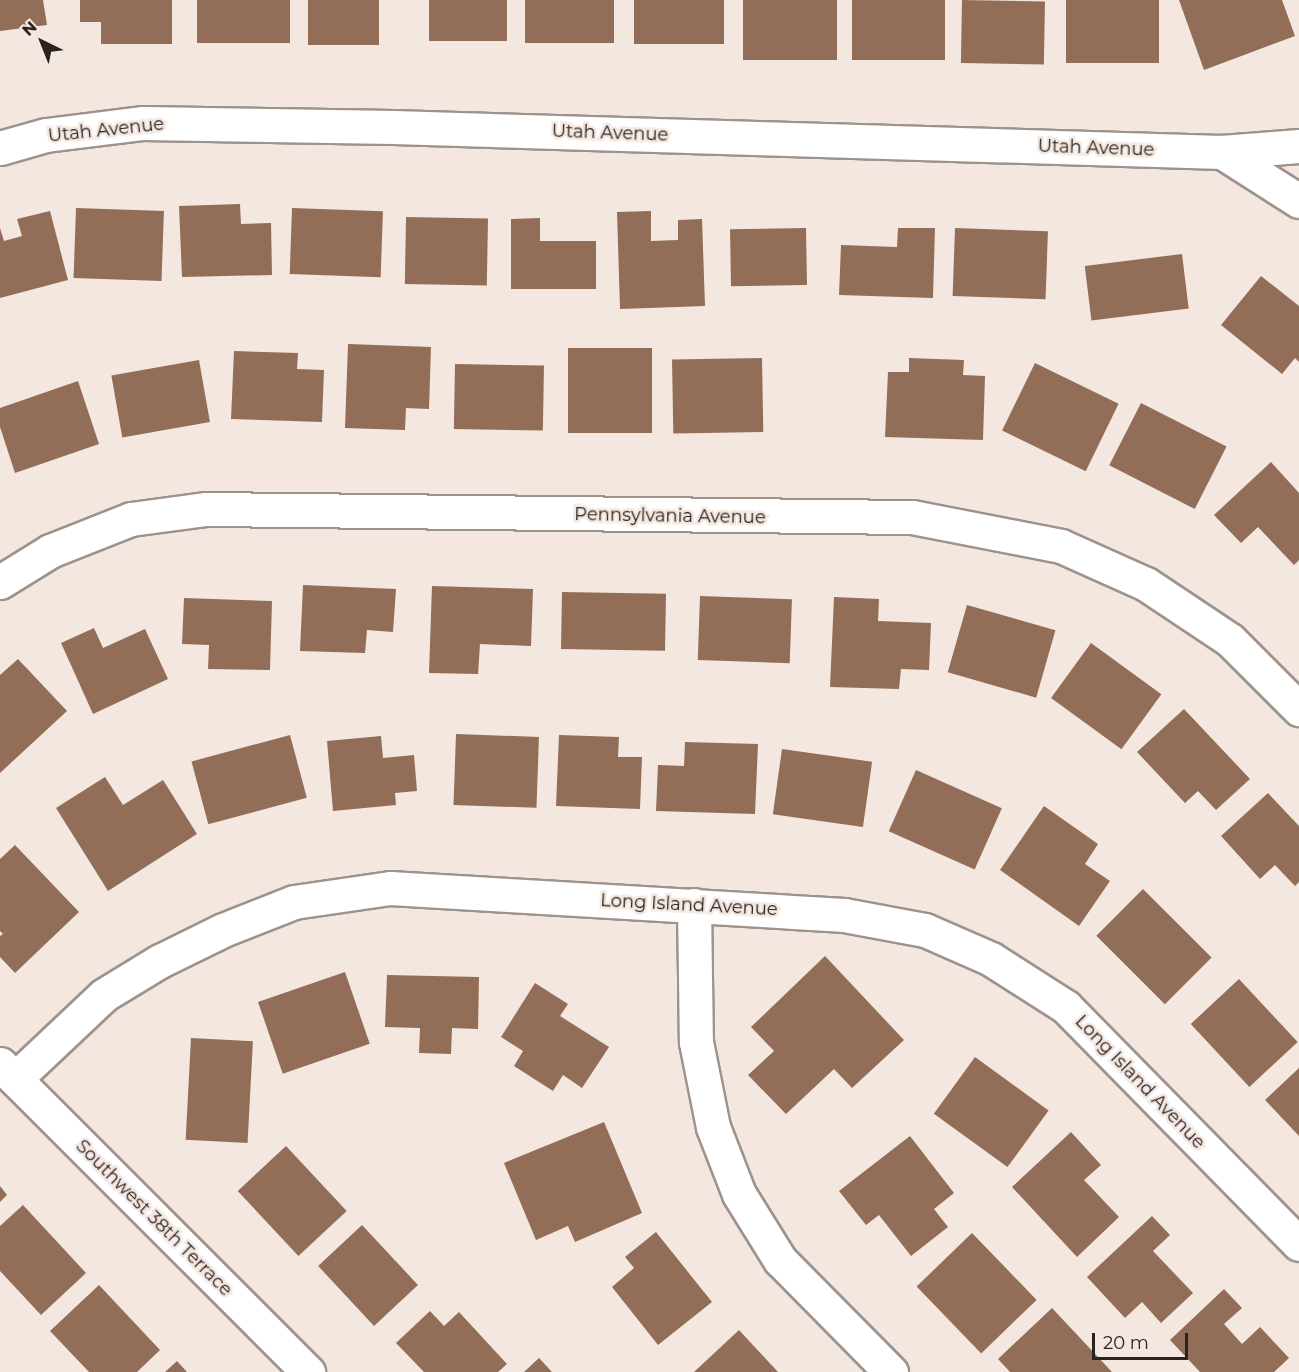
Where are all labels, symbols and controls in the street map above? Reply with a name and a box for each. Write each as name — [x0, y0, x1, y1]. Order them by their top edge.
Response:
north arrow — [12, 12, 72, 72]
text: N — [18, 17, 41, 40]
street label: Utah Avenue — [47, 113, 165, 147]
street label: Utah Avenue — [551, 120, 669, 146]
street label: Utah Avenue — [1037, 135, 1155, 161]
street label: Pennsylvania Avenue — [574, 504, 766, 528]
street label: Long Island Avenue — [600, 890, 778, 920]
street label: Long Island Avenue — [1071, 1011, 1209, 1153]
street label: Southwest 38th Terrace — [71, 1135, 237, 1301]
scale bar — [1095, 1321, 1191, 1359]
text: 20 m — [1103, 1332, 1149, 1354]

